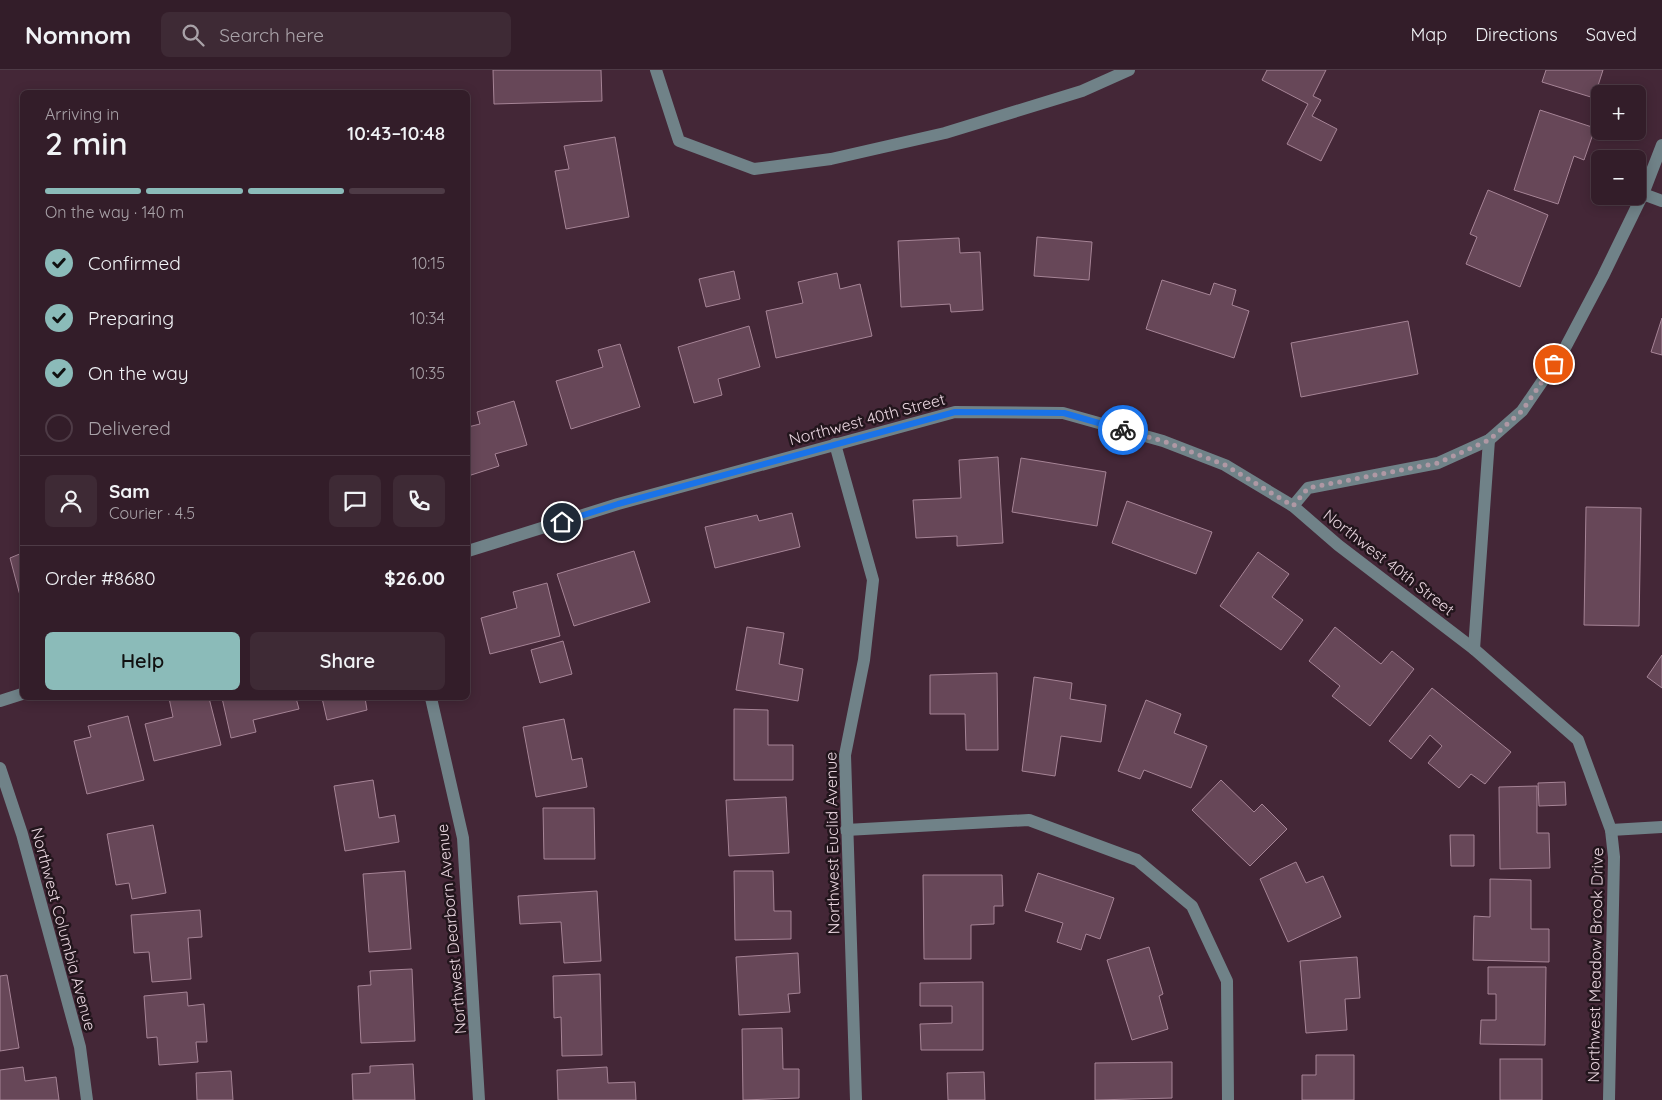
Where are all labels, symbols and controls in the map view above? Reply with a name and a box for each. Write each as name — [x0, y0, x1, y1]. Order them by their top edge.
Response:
search box — [161, 12, 511, 57]
text: Nomnom — [25, 20, 131, 50]
icon: search — [179, 21, 207, 49]
text: Search here — [219, 23, 324, 47]
text: Map — [1410, 23, 1447, 46]
text: Directions — [1475, 23, 1558, 46]
text: Saved — [1586, 23, 1637, 46]
map controls — [1591, 85, 1646, 205]
button: + — [1591, 85, 1646, 140]
text: Arriving in — [45, 104, 119, 124]
text: 10:43–10:48 — [347, 121, 445, 145]
text: 2 min — [45, 123, 128, 163]
button: − — [1591, 150, 1646, 205]
text: On the way · 140 m — [45, 202, 184, 222]
icon: check — [45, 249, 73, 277]
text: Confirmed — [88, 251, 181, 275]
text: 10:15 — [412, 253, 445, 273]
icon: check — [45, 304, 73, 332]
text: Preparing — [88, 306, 174, 330]
text: 10:34 — [410, 308, 445, 328]
pin — [1533, 343, 1575, 385]
icon: bag — [1540, 350, 1568, 378]
icon: check — [45, 359, 73, 387]
text: On the way — [88, 361, 189, 385]
text: 10:35 — [409, 363, 445, 383]
street label: Northwest 40th Street — [787, 389, 947, 449]
courier — [1098, 405, 1148, 455]
text: Delivered — [88, 416, 171, 440]
icon: bike — [1109, 416, 1137, 444]
button: person — [45, 475, 97, 527]
button: chat — [329, 475, 381, 527]
button: phone — [393, 475, 445, 527]
text: Sam — [109, 479, 150, 503]
pin — [541, 501, 583, 543]
text: Courier · 4.5 — [109, 503, 195, 523]
street label: Northwest 40th Street — [1319, 505, 1459, 619]
icon: home — [548, 508, 576, 536]
text: Order #8680 — [45, 566, 156, 590]
text: $26.00 — [384, 566, 445, 590]
button: Help — [45, 632, 240, 690]
button: Share — [250, 632, 445, 690]
street label: Northwest Euclid Avenue — [820, 752, 844, 934]
street label: Northwest Dearborn Avenue — [432, 823, 470, 1035]
street label: Northwest Columbia Avenue — [27, 825, 101, 1033]
street label: Northwest Meadow Brook Drive — [1583, 847, 1607, 1083]

